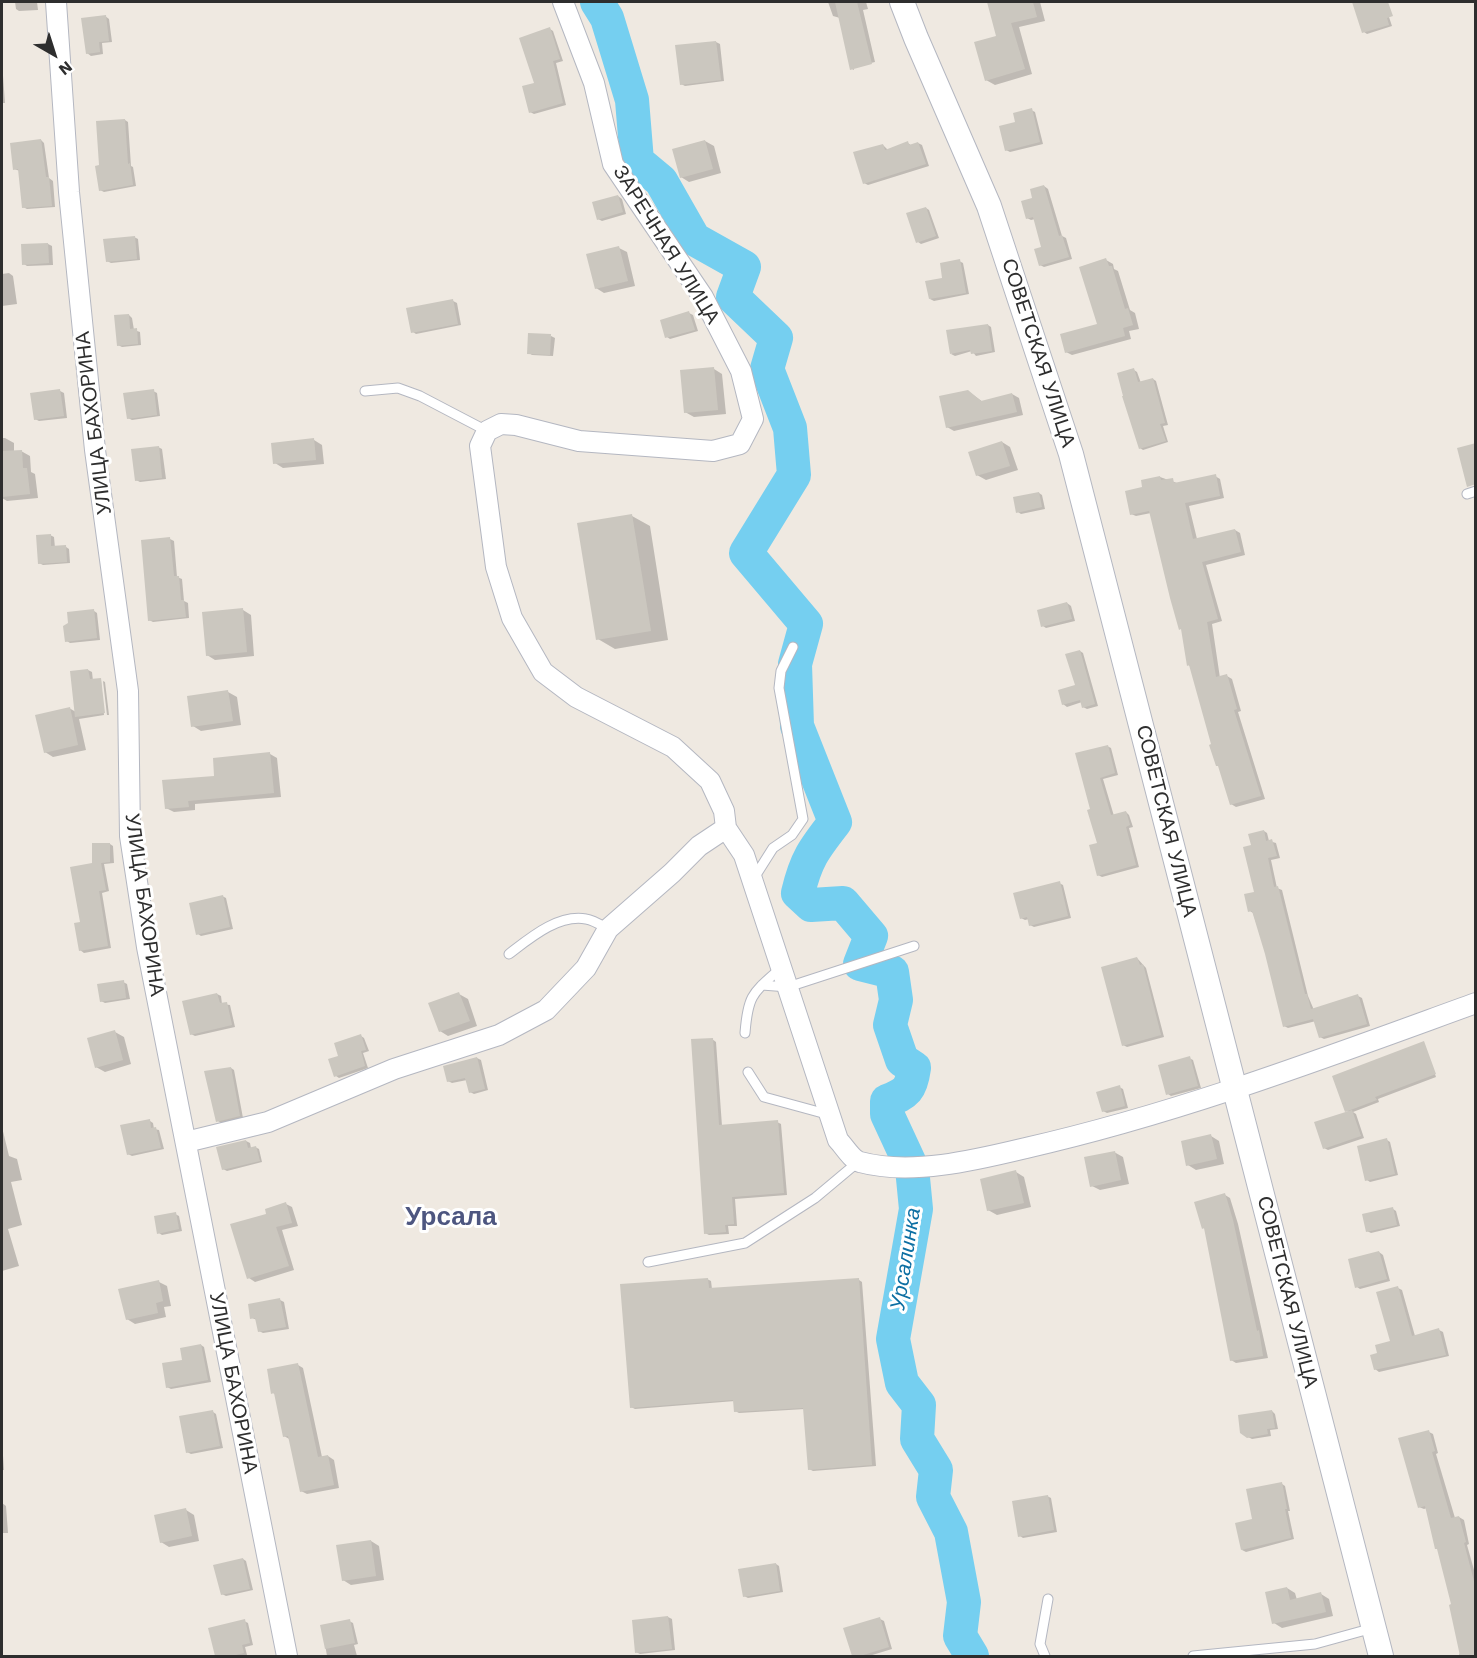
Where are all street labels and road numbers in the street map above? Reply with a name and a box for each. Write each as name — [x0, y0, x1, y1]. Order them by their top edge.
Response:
street label: ЗАРЕЧНАЯ УЛИЦА — [608, 161, 724, 329]
street label: СОВЕТСКАЯ УЛИЦА — [996, 256, 1080, 450]
street label: УЛИЦА БАХОРИНА — [71, 330, 117, 516]
street label: СОВЕТСКАЯ УЛИЦА — [1131, 723, 1201, 919]
street label: УЛИЦА БАХОРИНА — [119, 812, 169, 998]
street label: СОВЕТСКАЯ УЛИЦА — [1252, 1194, 1322, 1390]
street label: УЛИЦА БАХОРИНА — [204, 1290, 262, 1476]

